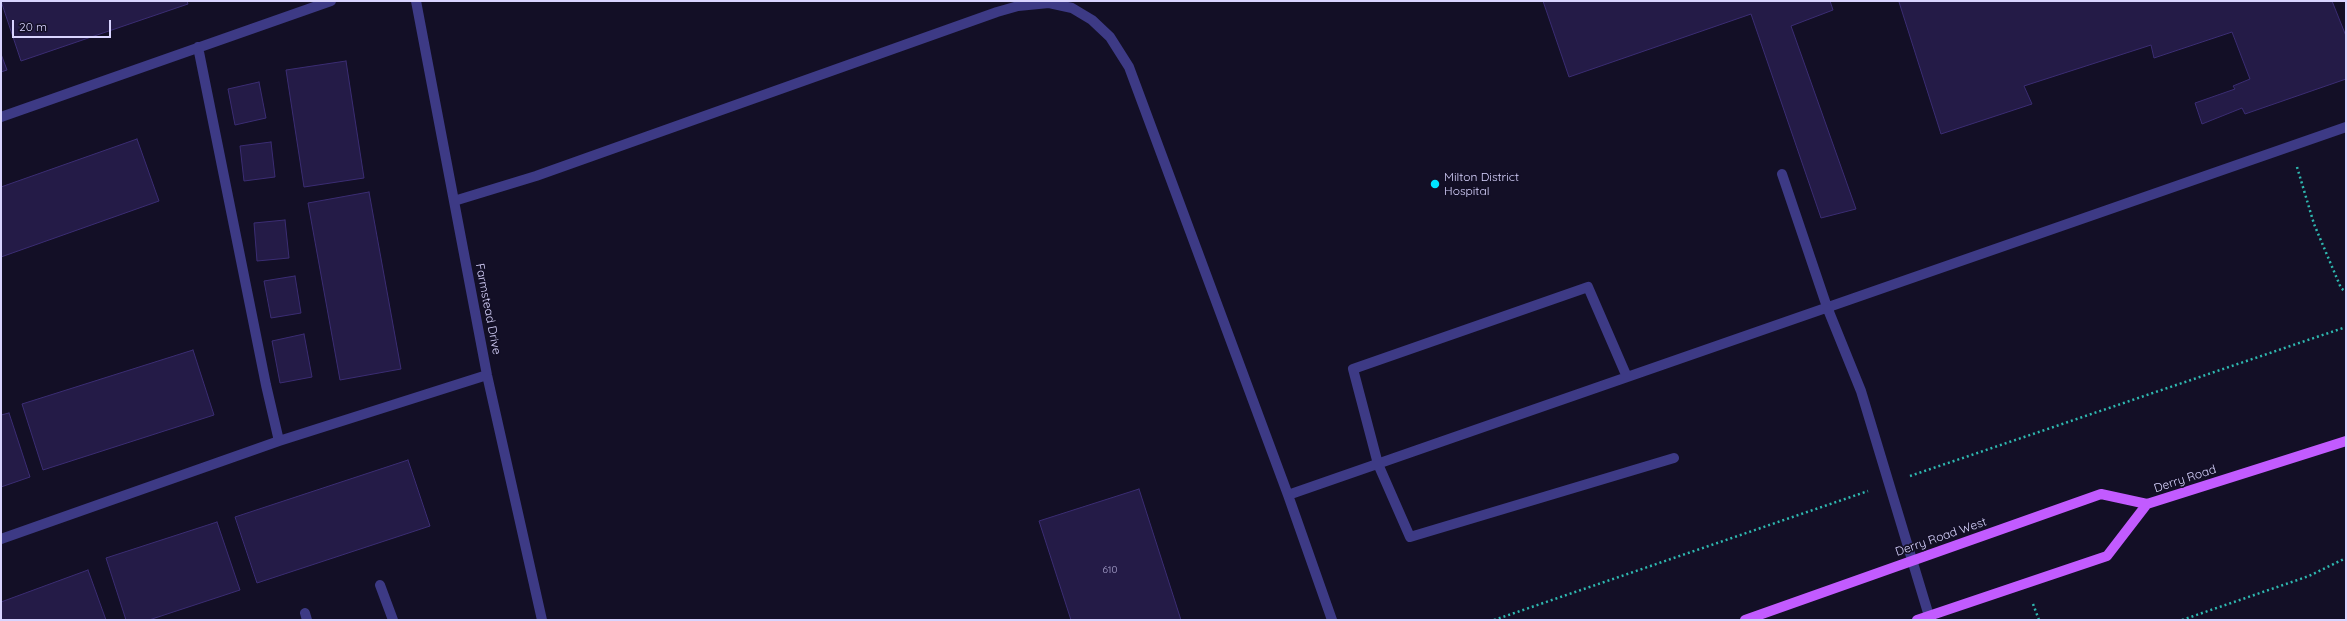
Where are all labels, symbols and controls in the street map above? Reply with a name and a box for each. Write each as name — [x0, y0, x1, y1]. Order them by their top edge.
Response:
scale bar — [14, 12, 113, 38]
text: 20 m — [19, 19, 47, 34]
place label: Milton District Hospital — [1444, 170, 1519, 198]
marker: Milton District Hospital — [1429, 178, 1441, 190]
street label: Farmstead Drive — [472, 262, 504, 356]
street label: Derry Road — [2152, 462, 2218, 496]
street label: Derry Road West — [1893, 515, 1989, 559]
house number: 610 — [1103, 564, 1117, 576]

